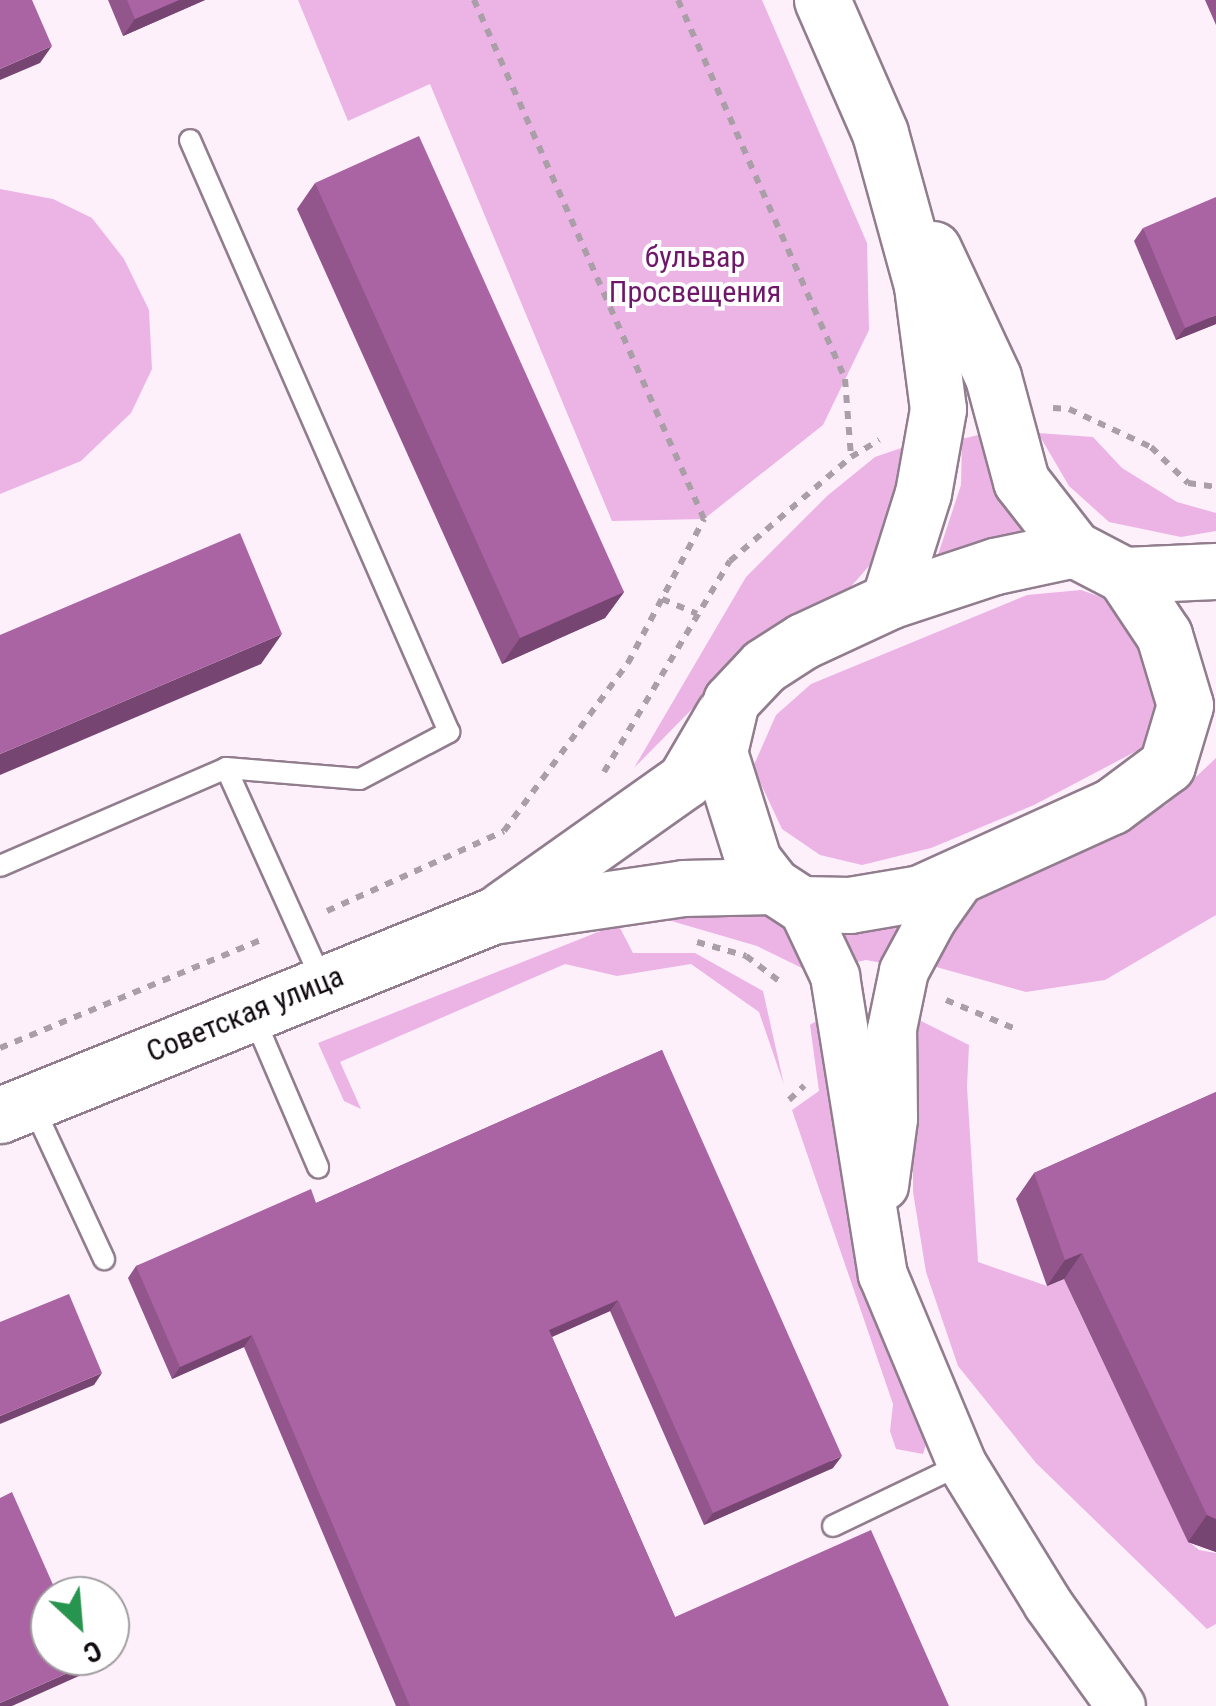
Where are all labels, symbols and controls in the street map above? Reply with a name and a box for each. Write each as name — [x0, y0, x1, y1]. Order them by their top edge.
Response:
park label: бульвар Просвещения — [609, 239, 781, 310]
street label: Советская улица — [141, 958, 349, 1070]
north arrow — [30, 1576, 130, 1676]
text: С — [78, 1633, 107, 1670]

